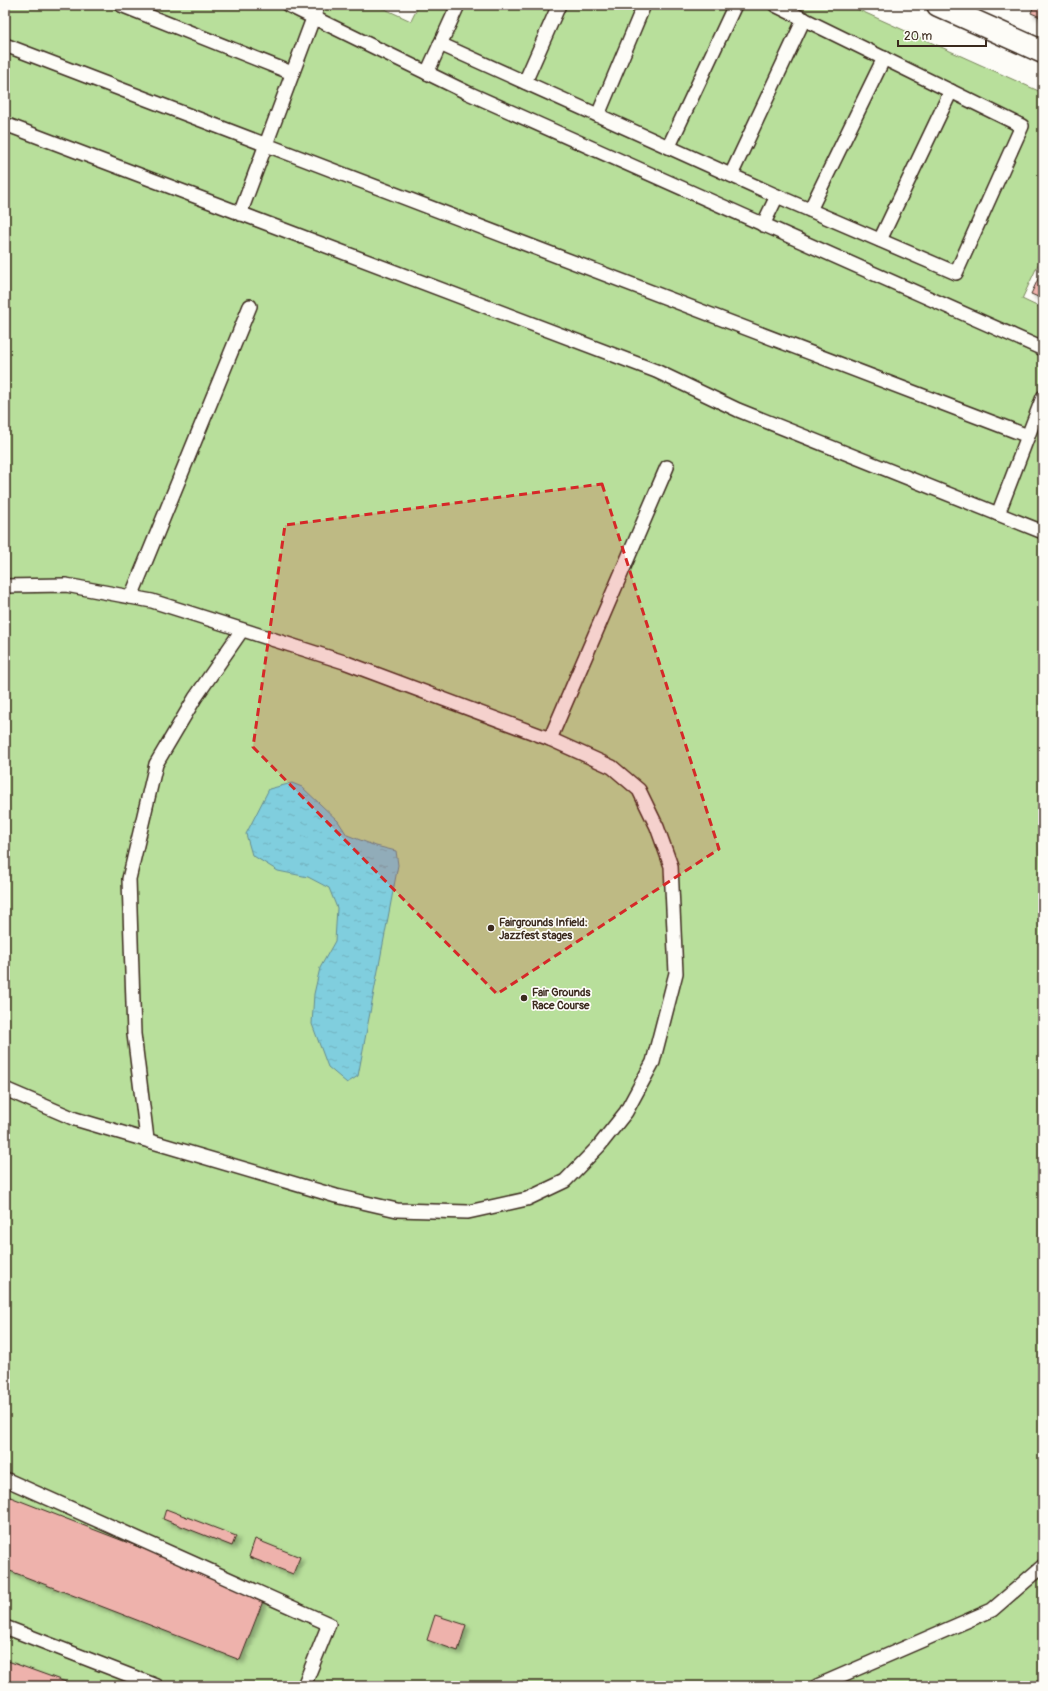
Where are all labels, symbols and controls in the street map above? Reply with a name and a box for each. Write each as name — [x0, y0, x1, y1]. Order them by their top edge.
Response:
scale bar — [898, 22, 986, 48]
text: 20 m — [904, 29, 933, 44]
place label: Fairgrounds Infield: Jazzfest stages — [499, 916, 588, 942]
marker: Fairgrounds Infield: Jazzfest stages — [486, 923, 496, 933]
place label: Fair Grounds Race Course — [532, 986, 590, 1012]
marker: Fair Grounds Race Course — [519, 993, 529, 1003]

